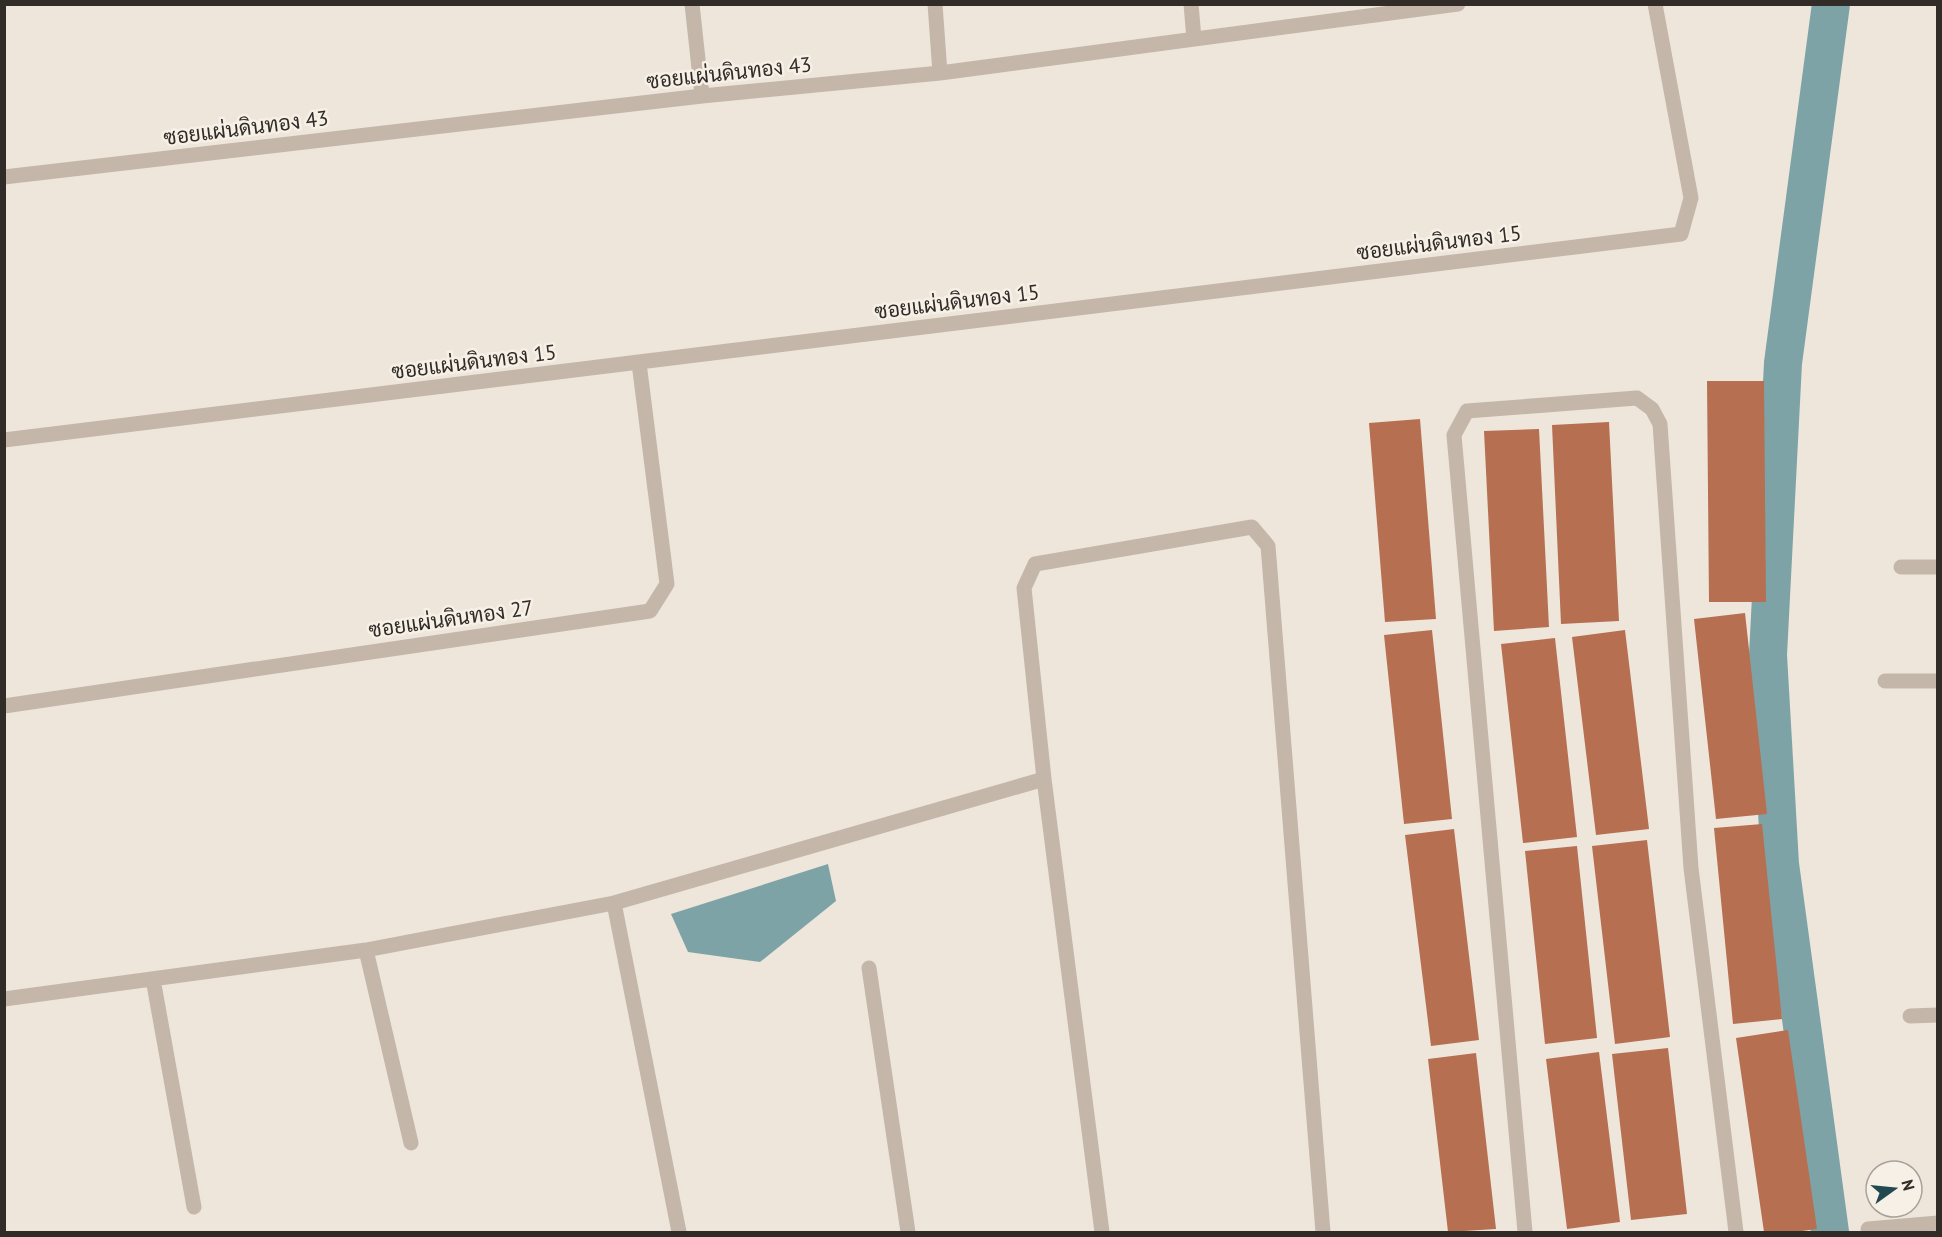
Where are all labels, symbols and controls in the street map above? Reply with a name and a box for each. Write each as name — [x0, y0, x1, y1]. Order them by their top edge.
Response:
street label: ซอยแผ่นดินทอง 43 — [645, 50, 813, 95]
street label: ซอยแผ่นดินทอง 43 — [162, 104, 330, 151]
street label: ซอยแผ่นดินทอง 15 — [1355, 219, 1523, 266]
street label: ซอยแผ่นดินทอง 15 — [873, 278, 1041, 325]
street label: ซอยแผ่นดินทอง 15 — [390, 338, 558, 385]
street label: ซอยแผ่นดินทอง 27 — [367, 594, 535, 643]
north arrow — [1864, 1159, 1924, 1219]
text: N — [1897, 1177, 1920, 1193]

